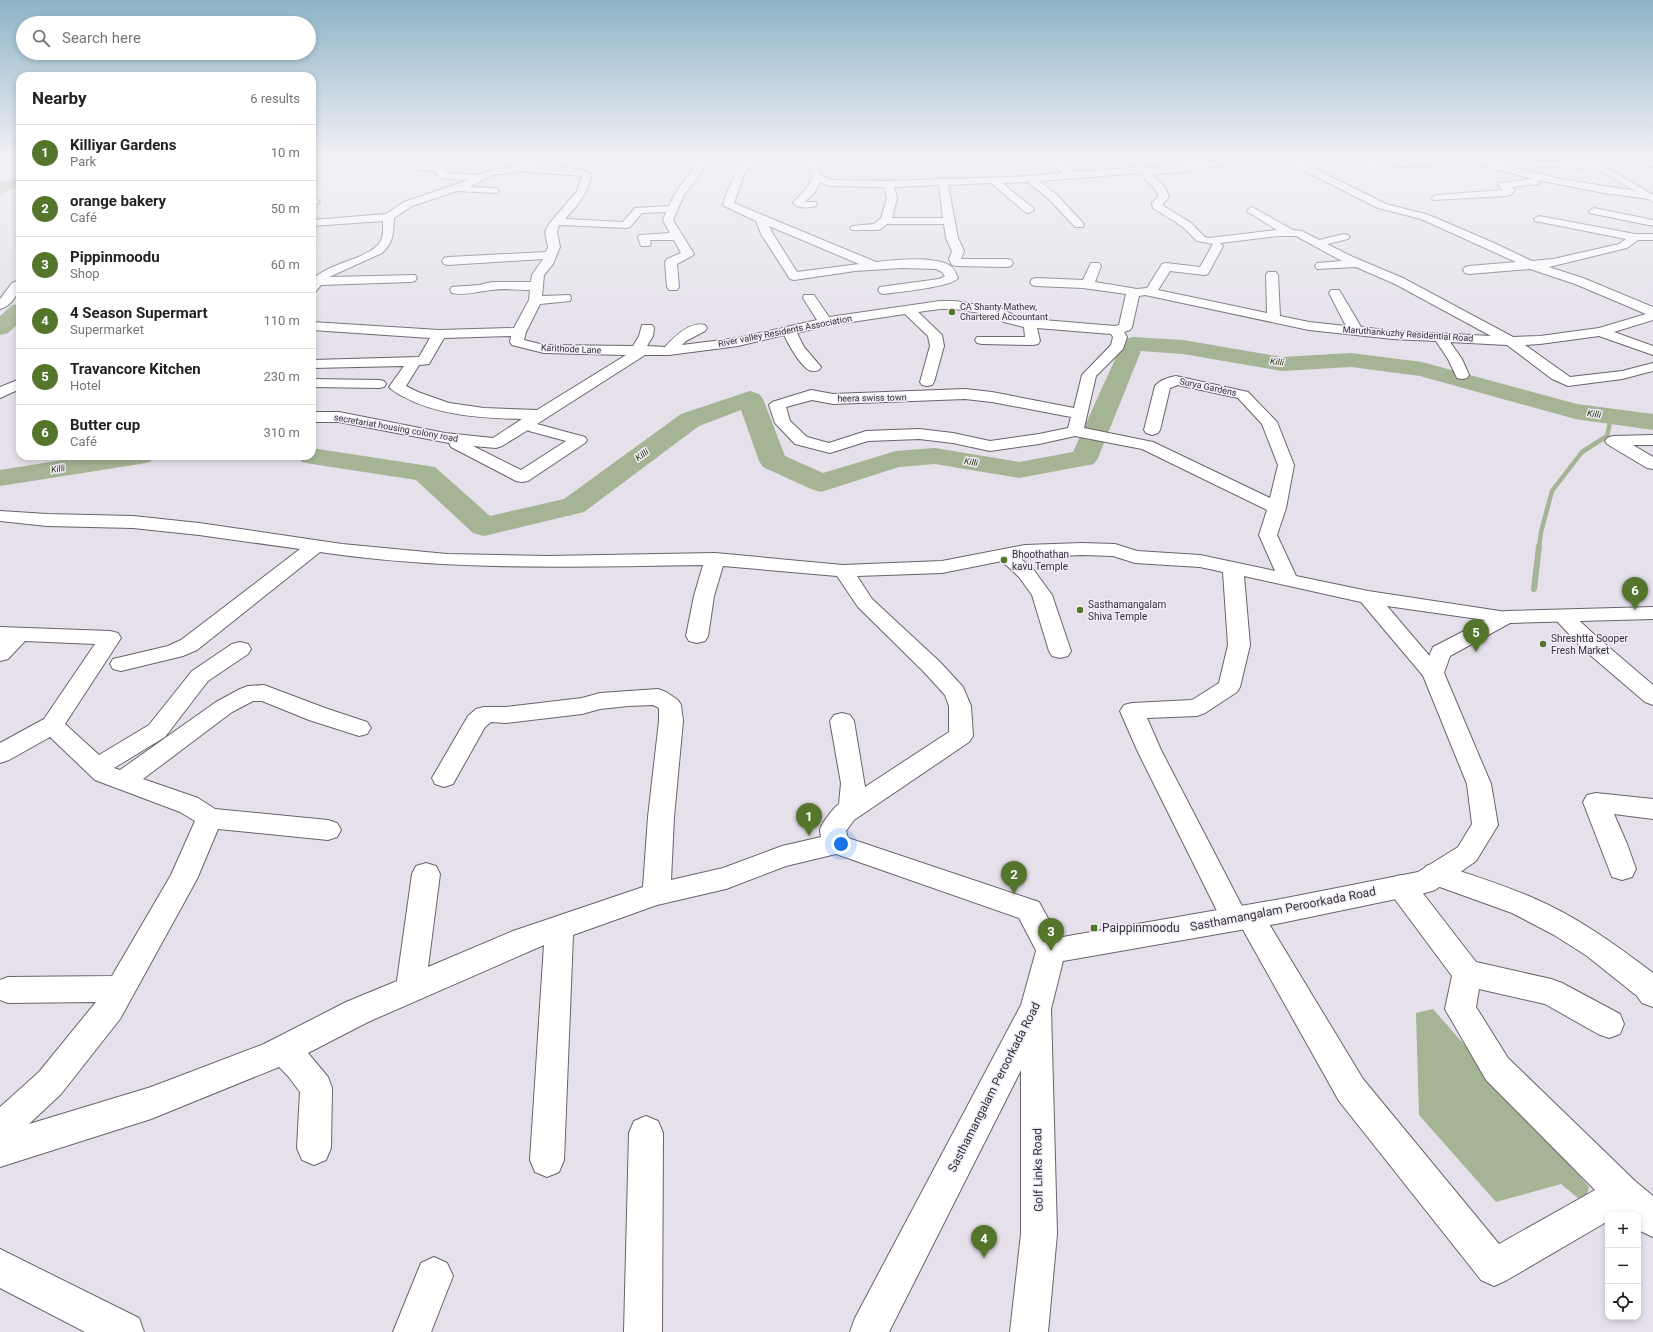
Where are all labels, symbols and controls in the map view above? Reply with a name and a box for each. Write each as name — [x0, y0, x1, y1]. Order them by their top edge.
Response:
search box — [16, 16, 316, 60]
icon: search — [30, 27, 52, 49]
text: Search here — [62, 29, 141, 47]
text: Nearby — [32, 88, 87, 108]
text: 6 results — [250, 91, 300, 106]
text: Killiyar Gardens — [70, 136, 176, 154]
text: 1 — [41, 145, 49, 160]
text: 10 m — [271, 145, 300, 160]
text: Park — [70, 154, 96, 169]
text: orange bakery — [70, 192, 166, 210]
text: 2 — [41, 201, 49, 216]
text: 50 m — [271, 201, 300, 216]
text: Café — [70, 210, 97, 225]
text: Pippinmoodu — [70, 248, 160, 266]
text: 3 — [41, 257, 49, 272]
text: 60 m — [271, 257, 300, 272]
text: Shop — [70, 266, 100, 281]
place label: CA Shanty Mathew, Chartered Accountant — [960, 302, 1048, 322]
text: 4 Season Supermart — [70, 304, 208, 322]
marker: CA Shanty Mathew, Chartered Accountant — [947, 307, 957, 317]
text: 4 — [41, 313, 49, 328]
text: 110 m — [263, 313, 300, 328]
street label: River valley Residents Association — [717, 313, 853, 349]
text: Supermarket — [70, 322, 144, 337]
street label: Maruthankuzhy Residential Road — [1342, 324, 1474, 344]
street label: Karithode Lane — [541, 342, 602, 356]
water label: Killi — [1270, 356, 1285, 368]
text: Travancore Kitchen — [70, 360, 201, 378]
text: 5 — [41, 369, 49, 384]
text: 230 m — [263, 369, 300, 384]
street label: Surya Gardens — [1178, 376, 1238, 398]
text: Hotel — [70, 378, 101, 393]
street label: heera swiss town — [837, 392, 907, 404]
water label: Killi — [1586, 408, 1602, 420]
street label: secretariat housing colony road — [333, 412, 459, 444]
text: Butter cup — [70, 416, 140, 434]
text: 6 — [41, 425, 49, 440]
text: 310 m — [263, 425, 300, 440]
text: Café — [70, 434, 97, 449]
water label: Killi — [633, 446, 651, 463]
water label: Killi — [963, 456, 980, 468]
water label: Killi — [50, 463, 67, 475]
place label: Bhoothathan kavu Temple — [1012, 549, 1069, 572]
marker: Bhoothathan kavu Temple — [999, 555, 1009, 565]
pin: 6 — [1622, 577, 1648, 610]
place label: Sasthamangalam Shiva Temple — [1088, 599, 1166, 622]
marker: Sasthamangalam Shiva Temple — [1075, 605, 1085, 615]
pin: 5 — [1463, 619, 1489, 652]
place label: Shreshtta Sooper Fresh Market — [1551, 633, 1628, 656]
marker: Shreshtta Sooper Fresh Market — [1538, 639, 1548, 649]
pin: 1 — [796, 803, 822, 836]
your location — [831, 834, 851, 854]
pin: 2 — [1001, 861, 1027, 894]
street label: Sasthamangalam Peroorkada Road — [1189, 884, 1377, 934]
pin: 3 — [1038, 918, 1064, 951]
place label: Paippinmoodu — [1102, 921, 1180, 935]
marker: Paippinmoodu — [1089, 923, 1099, 933]
street label: Sasthamangalam Peroorkada Road — [945, 1000, 1043, 1174]
street label: Golf Links Road — [1030, 1128, 1046, 1212]
map controls — [1605, 1212, 1641, 1320]
button: + — [1605, 1212, 1641, 1248]
pin: 4 — [971, 1225, 997, 1258]
button: − — [1605, 1248, 1641, 1284]
button: locate — [1605, 1284, 1641, 1320]

